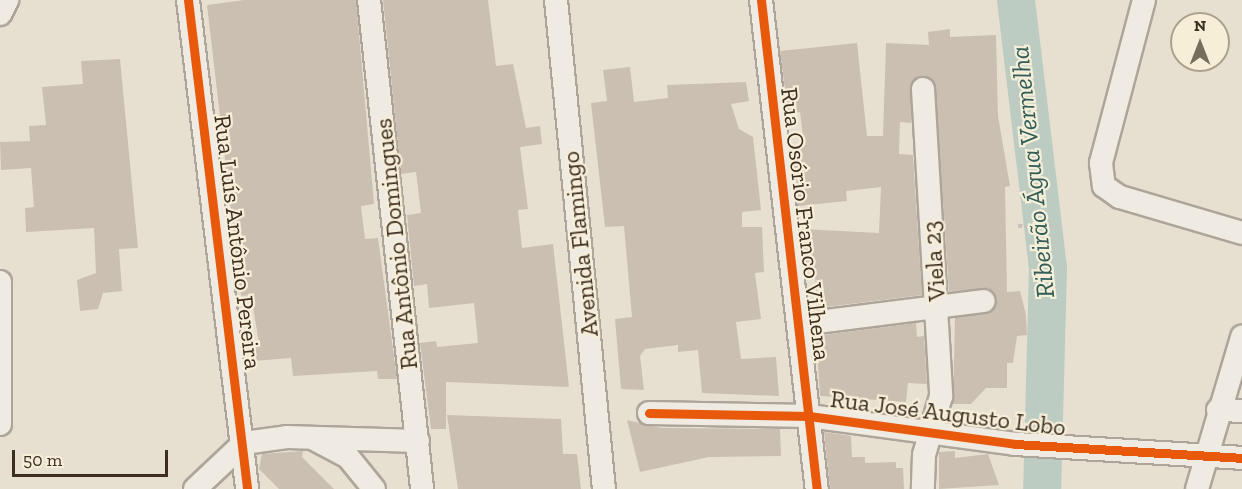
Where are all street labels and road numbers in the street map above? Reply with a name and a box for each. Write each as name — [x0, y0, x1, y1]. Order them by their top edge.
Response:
street label: Rua Osório Franco Vilhena — [775, 85, 837, 363]
street label: Rua Luís Antônio Pereira — [208, 113, 268, 371]
street label: Rua Antônio Domingues — [368, 117, 424, 371]
street label: Avenida Flamingo — [556, 150, 604, 338]
street label: Viela 23 — [917, 220, 951, 302]
street label: Rua José Augusto Lobo — [828, 384, 1068, 442]

